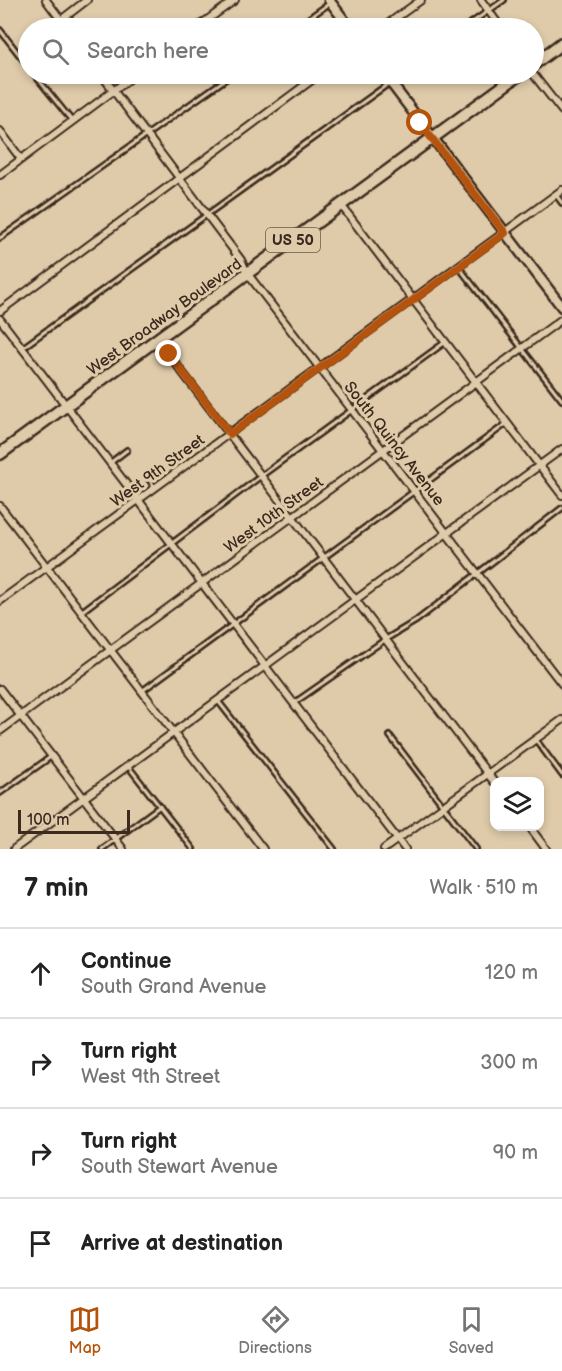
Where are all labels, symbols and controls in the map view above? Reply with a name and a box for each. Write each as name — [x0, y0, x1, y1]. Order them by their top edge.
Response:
search box — [18, 18, 544, 84]
icon: search — [39, 35, 72, 68]
text: Search here — [87, 38, 209, 65]
route start — [406, 109, 432, 135]
road number: US 50 — [266, 228, 320, 252]
street label: West Broadway Boulevard — [84, 255, 246, 380]
route end — [155, 340, 181, 366]
street label: South Quincy Avenue — [339, 378, 449, 510]
street label: West 9th Street — [107, 431, 209, 512]
street label: West 10th Street — [221, 473, 327, 557]
map controls — [490, 777, 544, 831]
button: layers — [490, 777, 544, 831]
scale bar — [18, 807, 130, 834]
text: 100 m — [27, 811, 70, 830]
text: 7 min — [24, 873, 88, 904]
text: Walk · 510 m — [429, 876, 538, 900]
text: Continue — [81, 948, 171, 975]
icon: ahead — [24, 957, 57, 990]
text: 120 m — [485, 961, 538, 985]
text: South Grand Avenue — [81, 975, 266, 999]
text: Turn right — [81, 1038, 177, 1065]
icon: right — [24, 1047, 57, 1080]
text: 300 m — [480, 1051, 538, 1075]
text: West 9th Street — [81, 1065, 220, 1089]
text: Turn right — [81, 1128, 177, 1155]
icon: right — [24, 1137, 57, 1170]
text: 90 m — [493, 1141, 538, 1165]
text: South Stewart Avenue — [81, 1155, 278, 1179]
icon: arrive — [24, 1227, 57, 1260]
text: Arrive at destination — [81, 1230, 283, 1257]
tab: Map — [68, 1303, 101, 1358]
tab: Directions — [238, 1303, 312, 1358]
tab: Saved — [449, 1303, 494, 1358]

